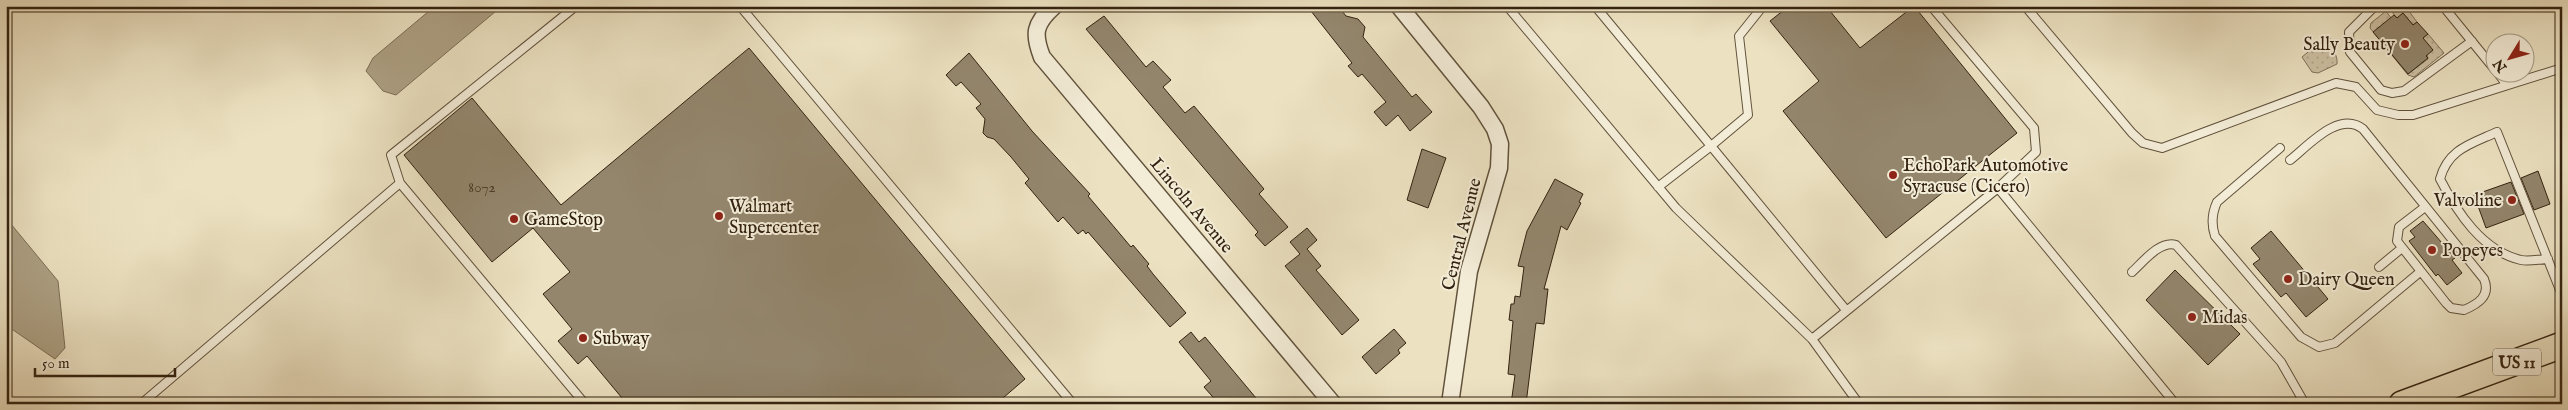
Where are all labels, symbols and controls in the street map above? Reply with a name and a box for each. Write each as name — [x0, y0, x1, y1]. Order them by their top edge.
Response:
north arrow — [2486, 32, 2536, 82]
place label: Sally Beauty — [2303, 34, 2395, 57]
marker: Sally Beauty — [2399, 38, 2411, 50]
text: N — [2490, 55, 2512, 76]
street label: Lincoln Avenue — [1144, 153, 1238, 259]
place label: EchoPark Automotive Syracuse (Cicero) — [1903, 155, 2068, 199]
marker: EchoPark Automotive Syracuse (Cicero) — [1887, 169, 1899, 181]
street label: Central Avenue — [1437, 176, 1488, 293]
house number: 8072 — [468, 178, 496, 197]
place label: Valvoline — [2433, 190, 2502, 213]
marker: Valvoline — [2506, 194, 2518, 206]
place label: Walmart Supercenter — [729, 196, 819, 240]
place label: GameStop — [524, 209, 603, 232]
marker: Walmart Supercenter — [713, 210, 725, 222]
marker: GameStop — [508, 213, 520, 225]
place label: Popeyes — [2442, 240, 2503, 263]
marker: Popeyes — [2426, 244, 2438, 256]
place label: Dairy Queen — [2298, 269, 2395, 292]
marker: Dairy Queen — [2282, 273, 2294, 285]
place label: Midas — [2202, 307, 2247, 330]
marker: Midas — [2186, 311, 2198, 323]
place label: Subway — [593, 328, 649, 351]
marker: Subway — [577, 332, 589, 344]
scale bar — [35, 345, 175, 377]
road number: US 11 — [2493, 348, 2541, 376]
text: 50 m — [42, 354, 70, 373]

